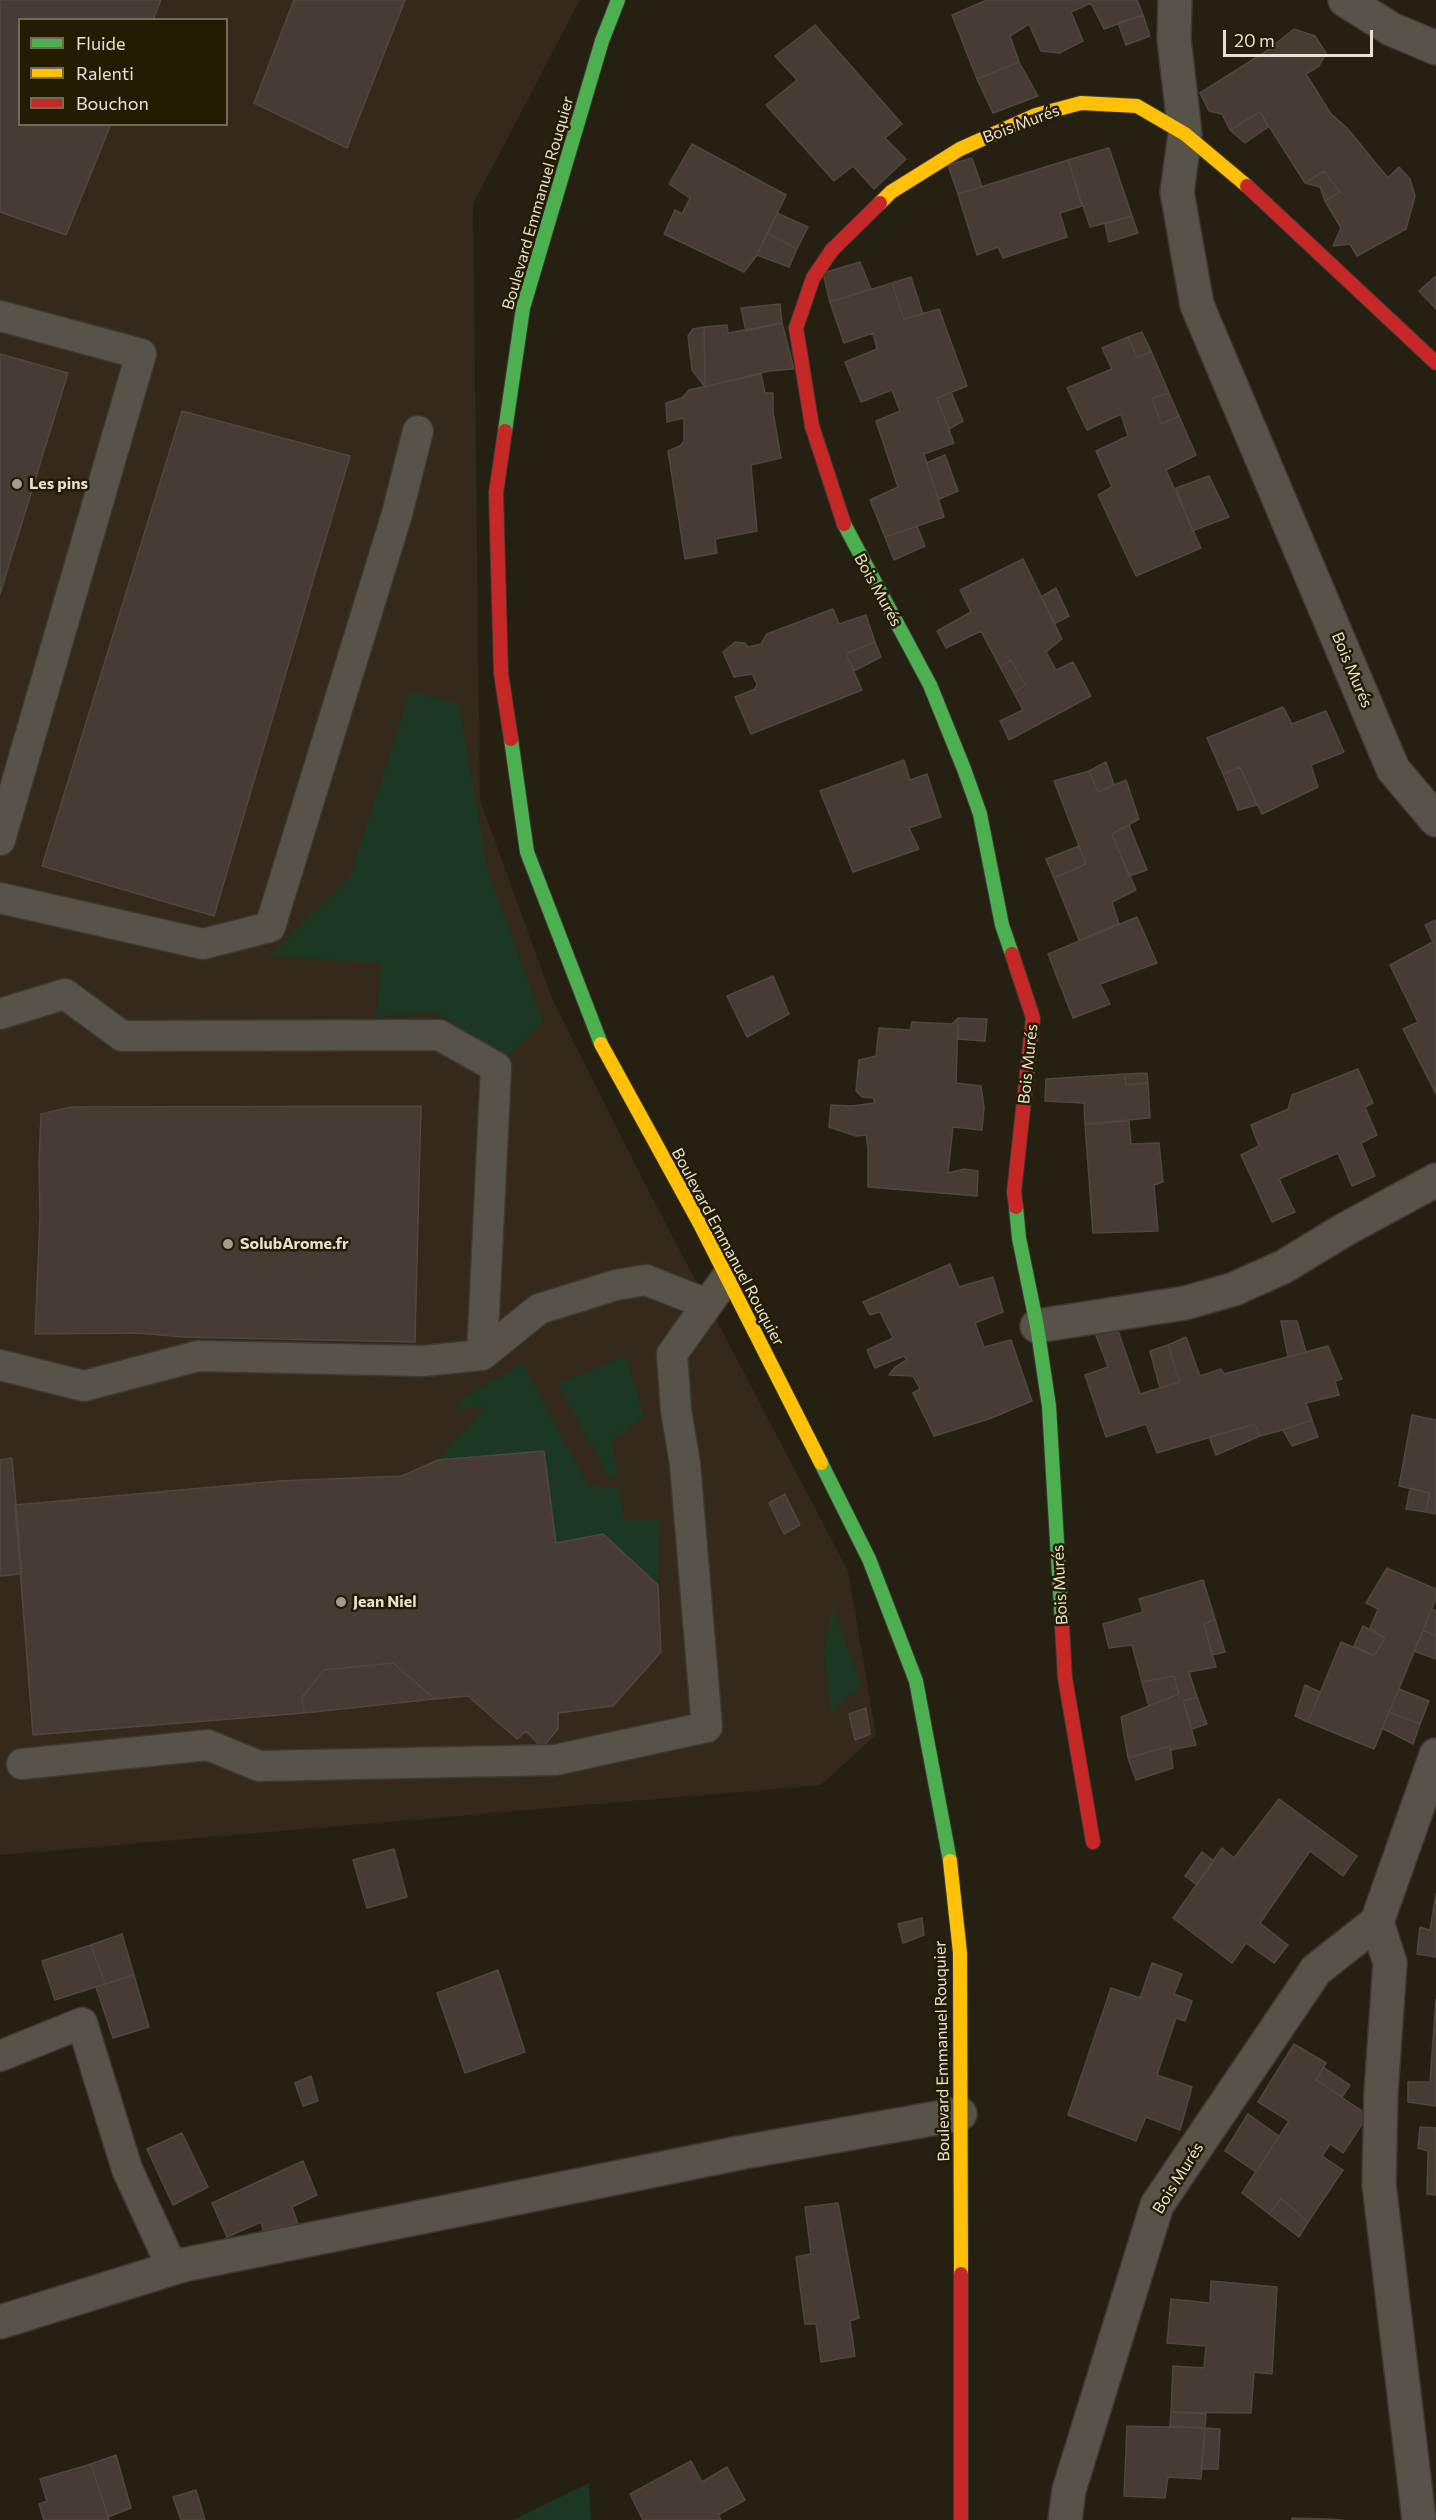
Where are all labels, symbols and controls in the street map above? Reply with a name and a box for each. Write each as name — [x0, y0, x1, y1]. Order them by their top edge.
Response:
legend — [18, 18, 228, 126]
scale bar — [1226, 18, 1376, 56]
text: 20 m — [1234, 29, 1275, 51]
text: Fluide — [76, 32, 125, 54]
text: Ralenti — [76, 62, 134, 84]
text: Bouchon — [76, 92, 149, 114]
street label: Boulevard Emmanuel Rouquier — [498, 94, 578, 312]
street label: Bois Murés — [980, 101, 1062, 147]
place label: Les pins — [29, 474, 88, 494]
marker: Les pins — [10, 477, 24, 491]
street label: Bois Murés — [850, 550, 906, 630]
street label: Bois Murés — [1327, 629, 1377, 711]
street label: Bois Murés — [1014, 1023, 1042, 1105]
street label: Boulevard Emmanuel Rouquier — [668, 1145, 788, 1349]
place label: SolubArome.fr — [240, 1234, 349, 1254]
marker: SolubArome.fr — [221, 1237, 235, 1251]
street label: Bois Murés — [1048, 1544, 1072, 1626]
place label: Jean Niel — [353, 1592, 417, 1612]
marker: Jean Niel — [334, 1595, 348, 1609]
street label: Boulevard Emmanuel Rouquier — [930, 1940, 954, 2162]
street label: Bois Murés — [1149, 2139, 1207, 2217]

